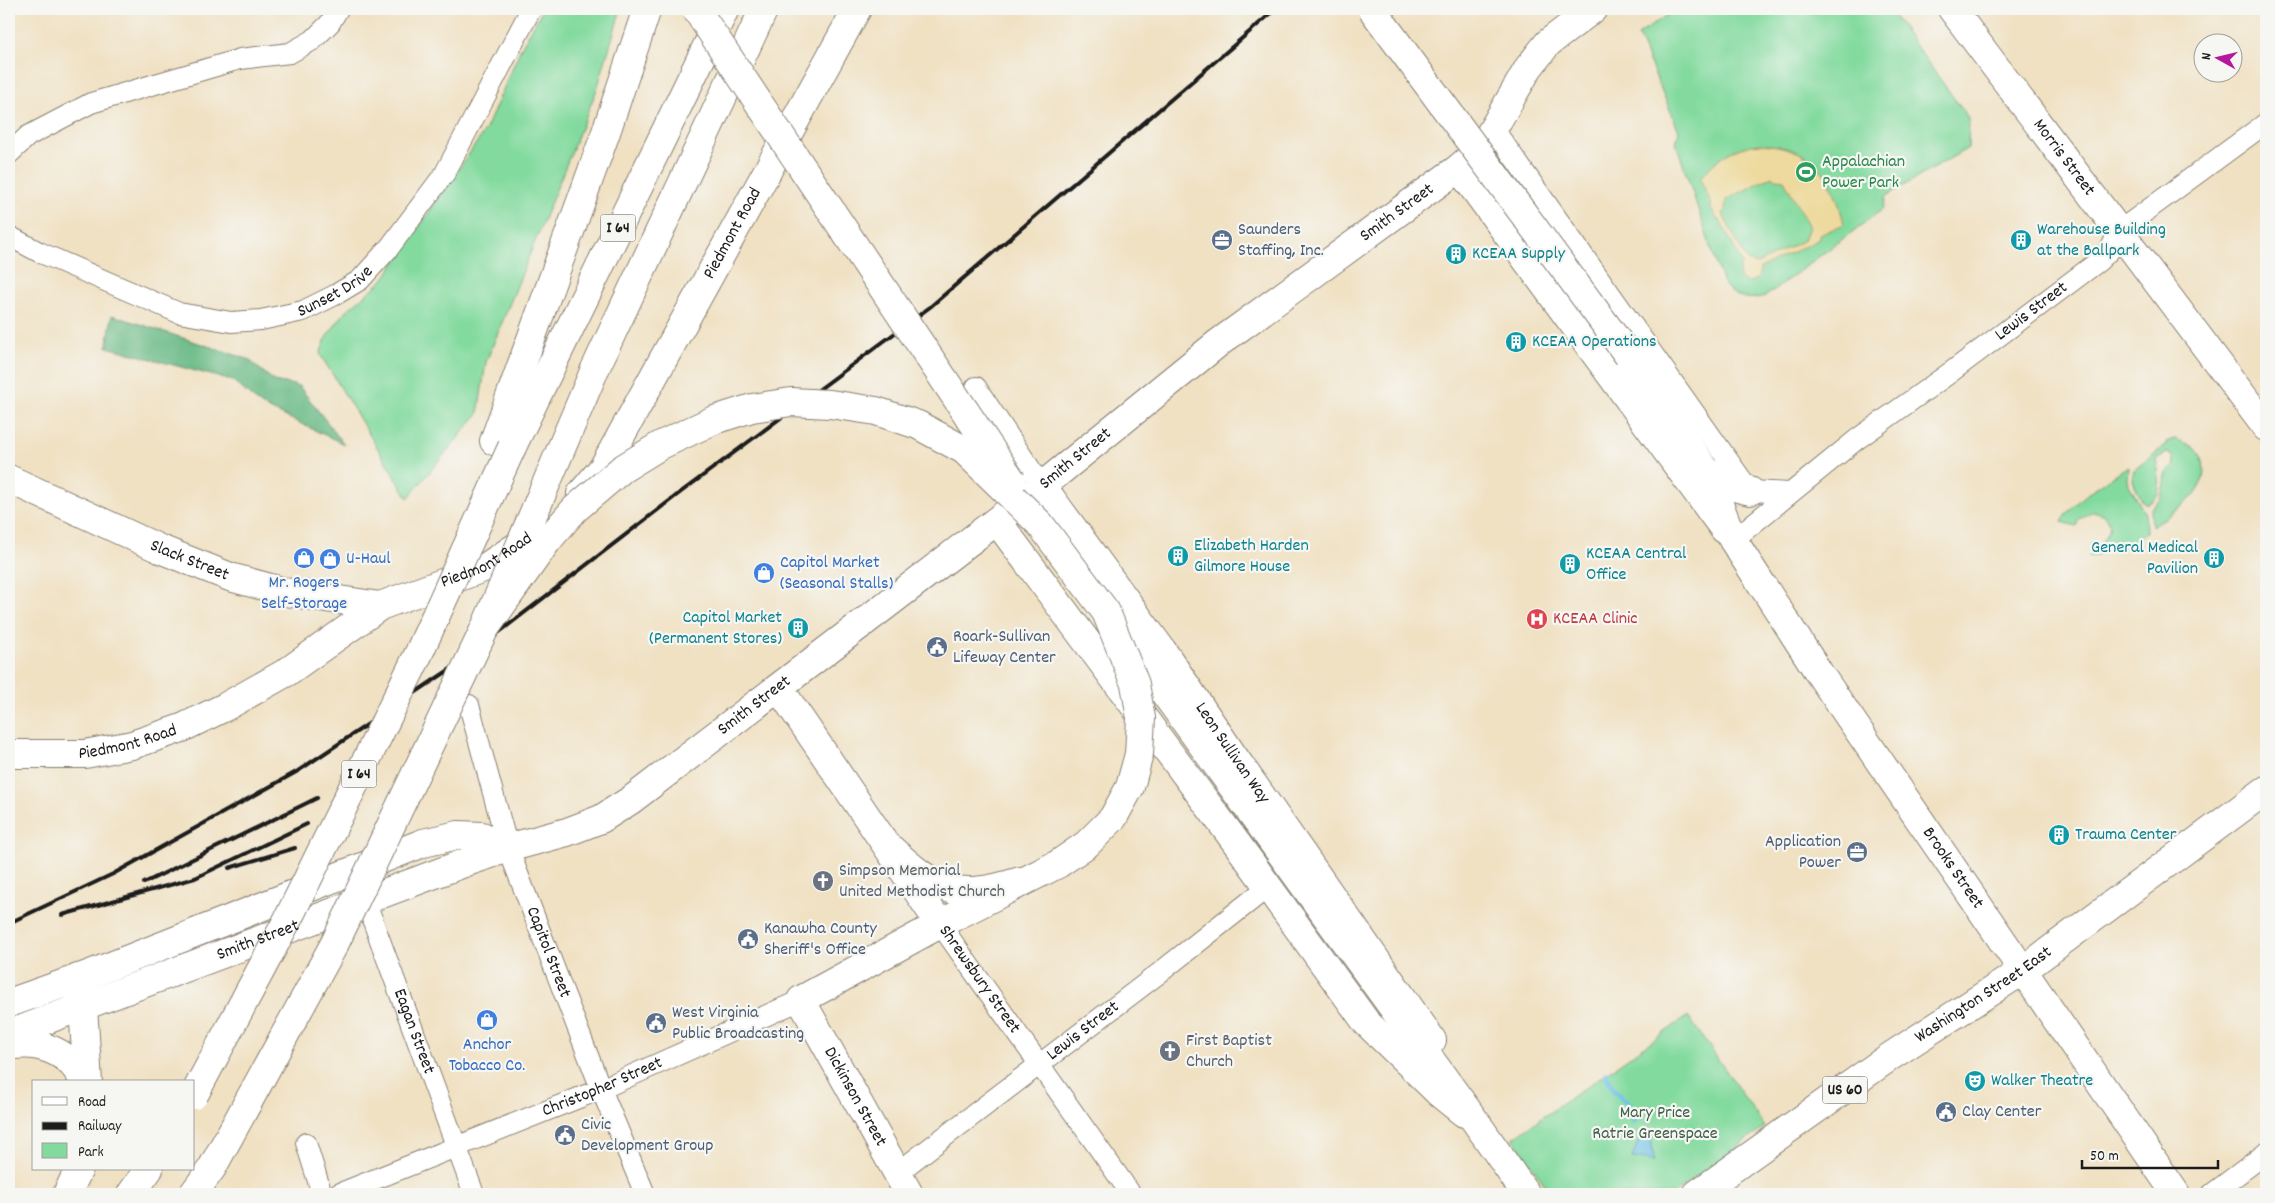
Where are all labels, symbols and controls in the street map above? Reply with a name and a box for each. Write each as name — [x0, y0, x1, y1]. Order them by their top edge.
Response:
north arrow — [2192, 32, 2242, 82]
text: N — [2197, 52, 2218, 61]
street label: Morris Street — [2026, 114, 2101, 202]
place label: Appalachian Power Park — [1822, 150, 1905, 196]
sports icon: Appalachian Power Park — [1794, 160, 1818, 184]
street label: Smith Street — [1355, 177, 1440, 248]
street label: Piedmont Road — [697, 183, 768, 284]
road number: I 64 — [600, 214, 636, 242]
place label: Saunders Staffing, Inc. — [1238, 218, 1324, 264]
place label: Warehouse Building at the Ballpark — [2037, 218, 2166, 264]
office icon: Saunders Staffing, Inc. — [1210, 228, 1234, 252]
building icon: Warehouse Building at the Ballpark — [2009, 228, 2033, 252]
building icon: KCEAA Supply — [1444, 242, 1468, 266]
place label: KCEAA Supply — [1472, 242, 1566, 267]
street label: Sunset Drive — [295, 260, 379, 324]
street label: Lewis Street — [1990, 276, 2074, 347]
building icon: KCEAA Operations — [1504, 330, 1528, 354]
place label: KCEAA Operations — [1532, 330, 1657, 355]
street label: Smith Street — [1034, 422, 1117, 496]
street label: Piedmont Road — [437, 527, 538, 595]
street label: Slack Street — [146, 533, 233, 588]
place label: Elizabeth Harden Gilmore House — [1194, 534, 1309, 580]
place label: General Medical Pavilion — [2091, 536, 2199, 582]
place label: KCEAA Central Office — [1586, 542, 1687, 588]
building icon: Elizabeth Harden Gilmore House — [1166, 544, 1190, 568]
shop icon: Mr. Rogers Self-Storage — [292, 546, 316, 570]
building icon: General Medical Pavilion — [2202, 546, 2226, 570]
shop icon: U-Haul — [318, 547, 342, 571]
place label: U-Haul — [346, 547, 391, 572]
place label: Capitol Market (Seasonal Stalls) — [780, 551, 893, 597]
building icon: KCEAA Central Office — [1558, 552, 1582, 576]
shop icon: Capitol Market (Seasonal Stalls) — [752, 561, 776, 585]
place label: Mr. Rogers Self-Storage — [261, 571, 347, 617]
place label: Capitol Market (Permanent Stores) — [649, 606, 782, 652]
hospital icon: KCEAA Clinic — [1525, 607, 1549, 631]
place label: KCEAA Clinic — [1553, 607, 1637, 632]
building icon: Capitol Market (Permanent Stores) — [786, 616, 810, 640]
place label: Roark-Sullivan Lifeway Center — [953, 625, 1056, 671]
public building icon: Roark-Sullivan Lifeway Center — [925, 635, 949, 659]
street label: Smith Street — [713, 669, 797, 742]
street label: Leon Sullivan Way — [1188, 698, 1276, 810]
street label: Piedmont Road — [78, 718, 180, 767]
road number: I 64 — [342, 761, 376, 788]
street label: Brooks Street — [1916, 822, 1990, 914]
building icon: Trauma Center — [2047, 823, 2071, 847]
place label: Trauma Center — [2075, 823, 2177, 848]
place label: Application Power — [1765, 830, 1841, 876]
office icon: Application Power — [1845, 840, 1869, 864]
place label: Simpson Memorial United Methodist Church — [839, 859, 1005, 905]
church icon: Simpson Memorial United Methodist Church — [811, 869, 835, 893]
street label: Capitol Street — [519, 903, 577, 1002]
street label: Smith Street — [213, 913, 303, 967]
place label: Kanawha County Sheriff's Office — [764, 917, 878, 963]
street label: Shrewsbury Street — [932, 920, 1026, 1039]
public building icon: Kanawha County Sheriff's Office — [736, 927, 760, 951]
street label: Washington Street East — [1910, 940, 2058, 1050]
street label: Eagan Street — [387, 985, 441, 1078]
street label: Lewis Street — [1041, 995, 1125, 1067]
place label: West Virginia Public Broadcasting — [672, 1001, 804, 1047]
shop icon: Anchor Tobacco Co. — [475, 1008, 499, 1032]
public building icon: West Virginia Public Broadcasting — [644, 1011, 668, 1035]
place label: First Baptist Church — [1186, 1029, 1272, 1075]
place label: Anchor Tobacco Co. — [449, 1033, 525, 1079]
church icon: First Baptist Church — [1158, 1039, 1182, 1063]
street label: Dickinson Street — [817, 1042, 893, 1152]
street label: Christopher Street — [538, 1051, 667, 1124]
theatre icon: Walker Theatre — [1963, 1069, 1987, 1093]
place label: Walker Theatre — [1991, 1069, 2093, 1094]
road number: US 60 — [1822, 1076, 1868, 1104]
legend — [32, 1080, 195, 1170]
text: Road — [78, 1092, 106, 1114]
public building icon: Clay Center — [1934, 1100, 1958, 1124]
place label: Clay Center — [1962, 1100, 2042, 1125]
park label: Mary Price Ratrie Greenspace — [1592, 1101, 1718, 1147]
place label: Civic Development Group — [581, 1113, 713, 1159]
text: Railway — [78, 1116, 122, 1138]
public building icon: Civic Development Group — [553, 1123, 577, 1147]
scale bar — [2082, 1138, 2219, 1170]
text: Park — [78, 1142, 104, 1164]
text: 50 m — [2090, 1146, 2119, 1168]

